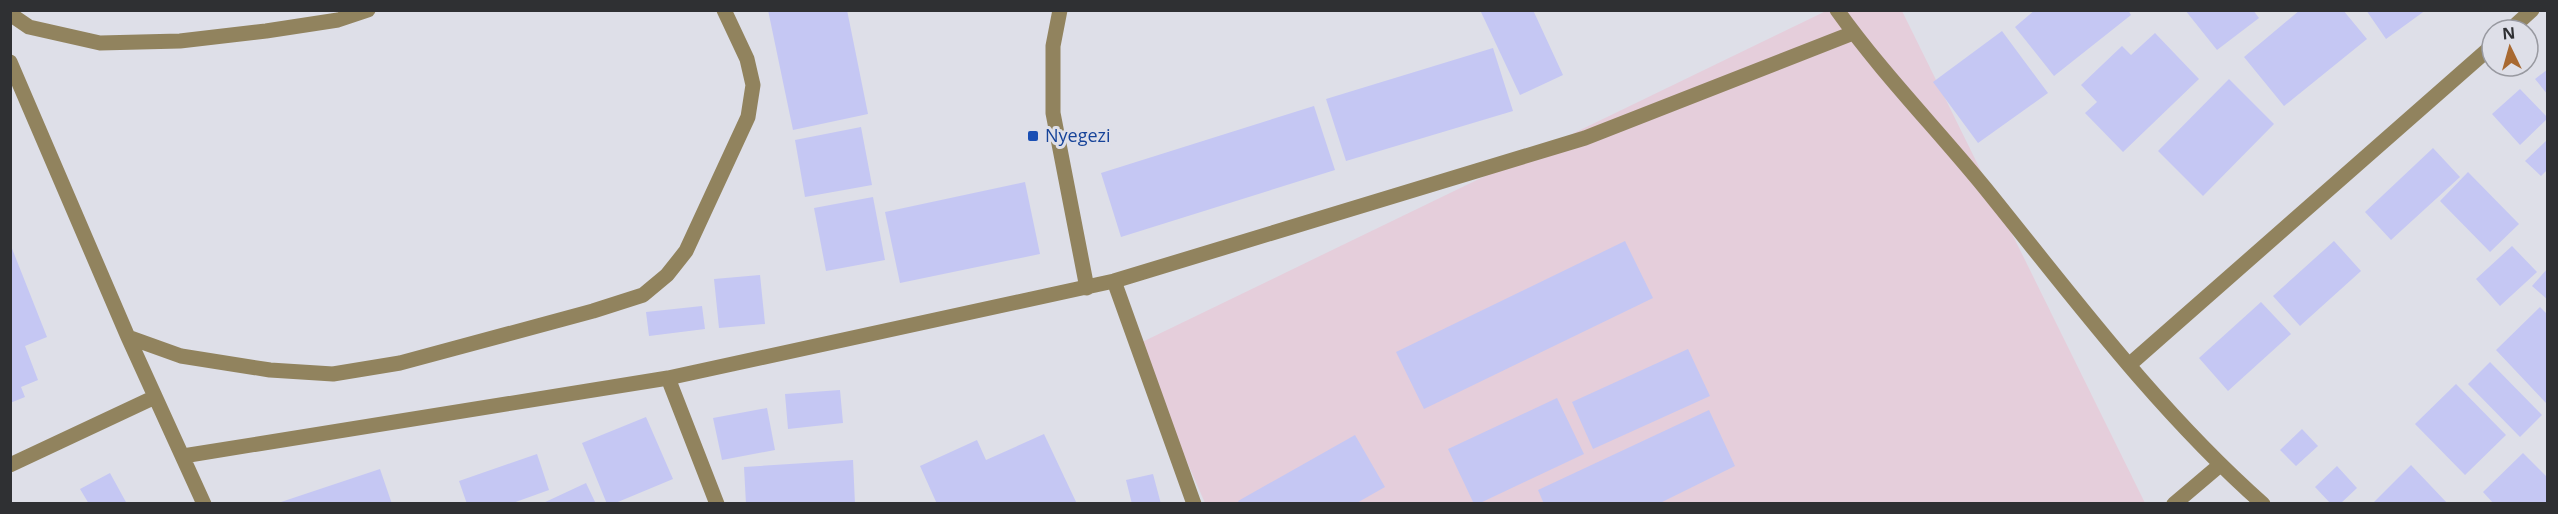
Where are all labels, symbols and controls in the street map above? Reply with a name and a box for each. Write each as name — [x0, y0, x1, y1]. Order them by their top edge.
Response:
north arrow — [2480, 18, 2540, 78]
text: N — [2501, 22, 2516, 45]
place label: Nyegezi — [1045, 123, 1111, 147]
marker: Nyegezi — [1026, 129, 1040, 143]

